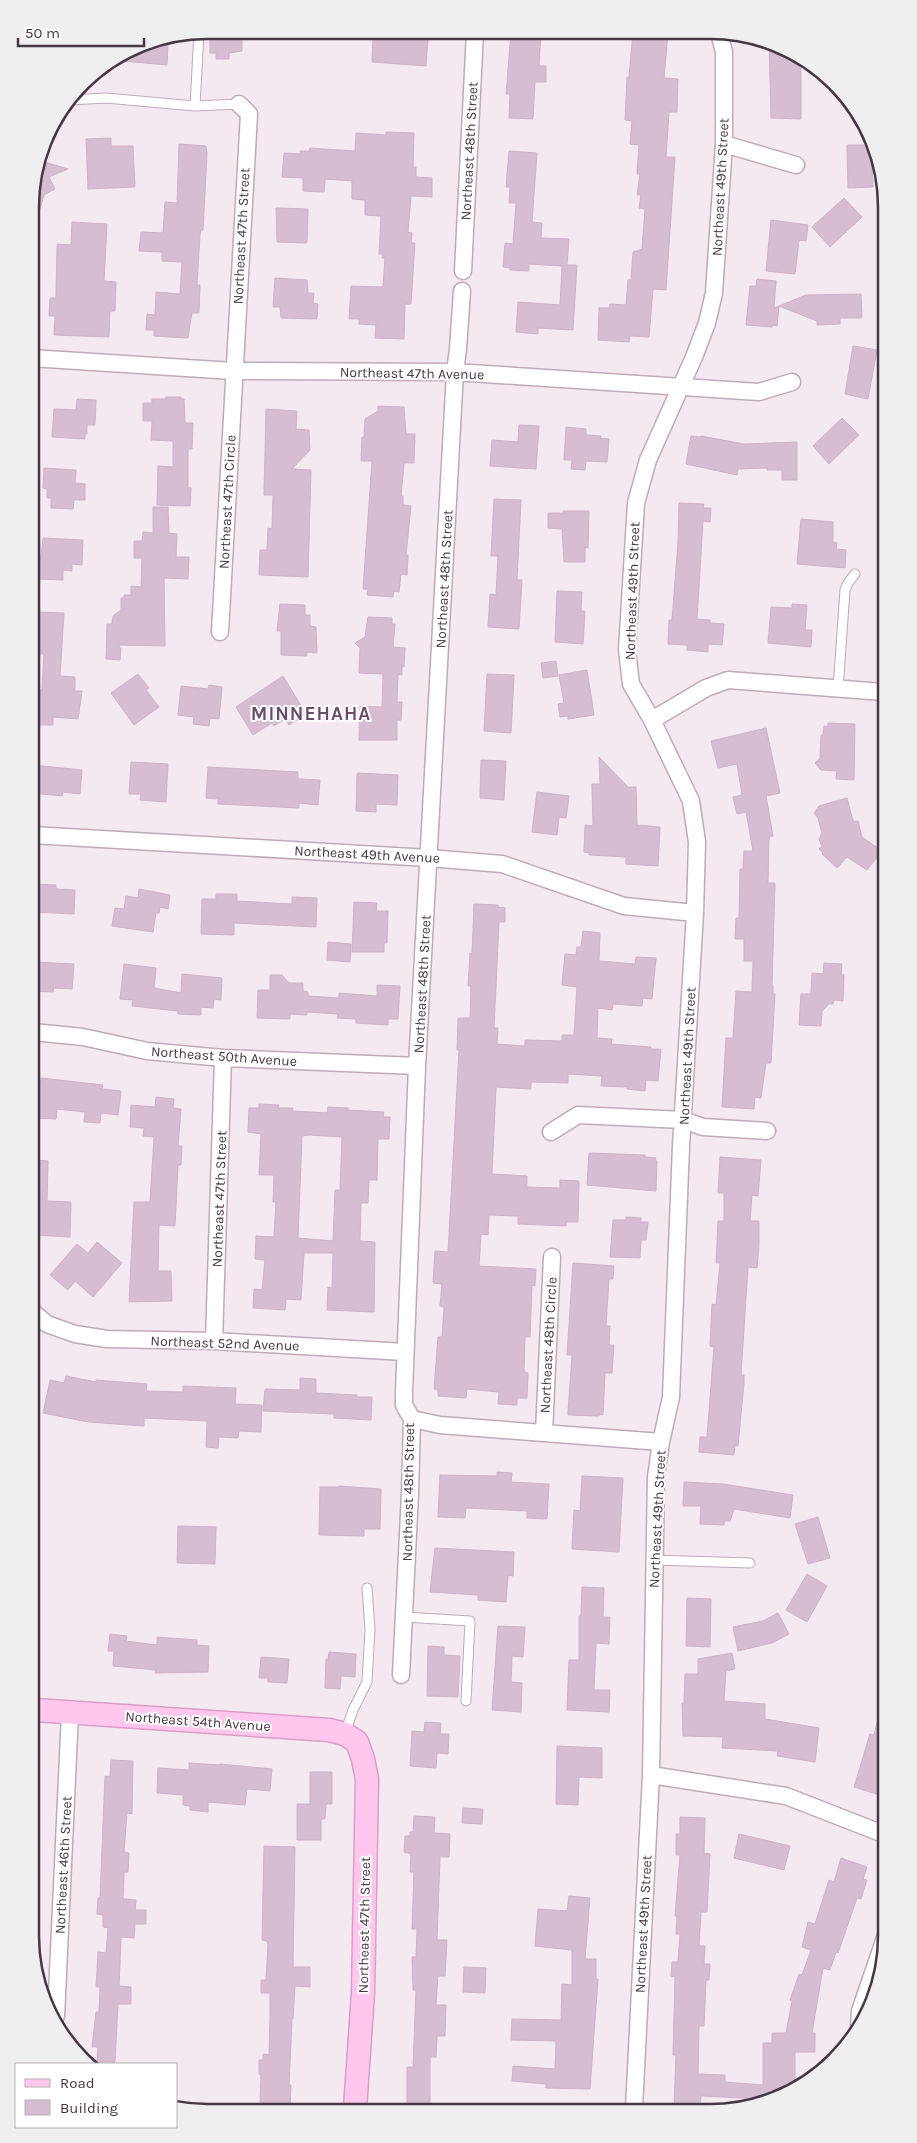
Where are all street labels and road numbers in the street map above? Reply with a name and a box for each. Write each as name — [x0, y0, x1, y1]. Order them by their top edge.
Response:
street label: Northeast 48th Street — [457, 81, 482, 221]
street label: Northeast 49th Street — [708, 118, 733, 257]
street label: Northeast 47th Street — [229, 167, 254, 305]
street label: Northeast 47th Avenue — [340, 364, 484, 383]
street label: Northeast 47th Circle — [215, 434, 240, 570]
street label: Northeast 48th Street — [432, 509, 457, 649]
street label: Northeast 49th Street — [622, 522, 643, 660]
street label: Northeast 49th Avenue — [294, 842, 440, 867]
street label: Northeast 48th Street — [410, 914, 435, 1054]
street label: Northeast 49th Street — [675, 987, 700, 1126]
street label: Northeast 50th Avenue — [150, 1043, 297, 1070]
street label: Northeast 47th Street — [209, 1130, 230, 1268]
street label: Northeast 48th Circle — [536, 1276, 561, 1414]
street label: Northeast 52nd Avenue — [150, 1332, 300, 1355]
street label: Northeast 48th Street — [399, 1423, 418, 1562]
street label: Northeast 49th Street — [645, 1450, 670, 1589]
street label: Northeast 54th Avenue — [125, 1708, 271, 1735]
street label: Northeast 46th Street — [51, 1796, 76, 1934]
street label: Northeast 49th Street — [631, 1855, 656, 1994]
street label: Northeast 47th Street — [355, 1857, 374, 1993]

